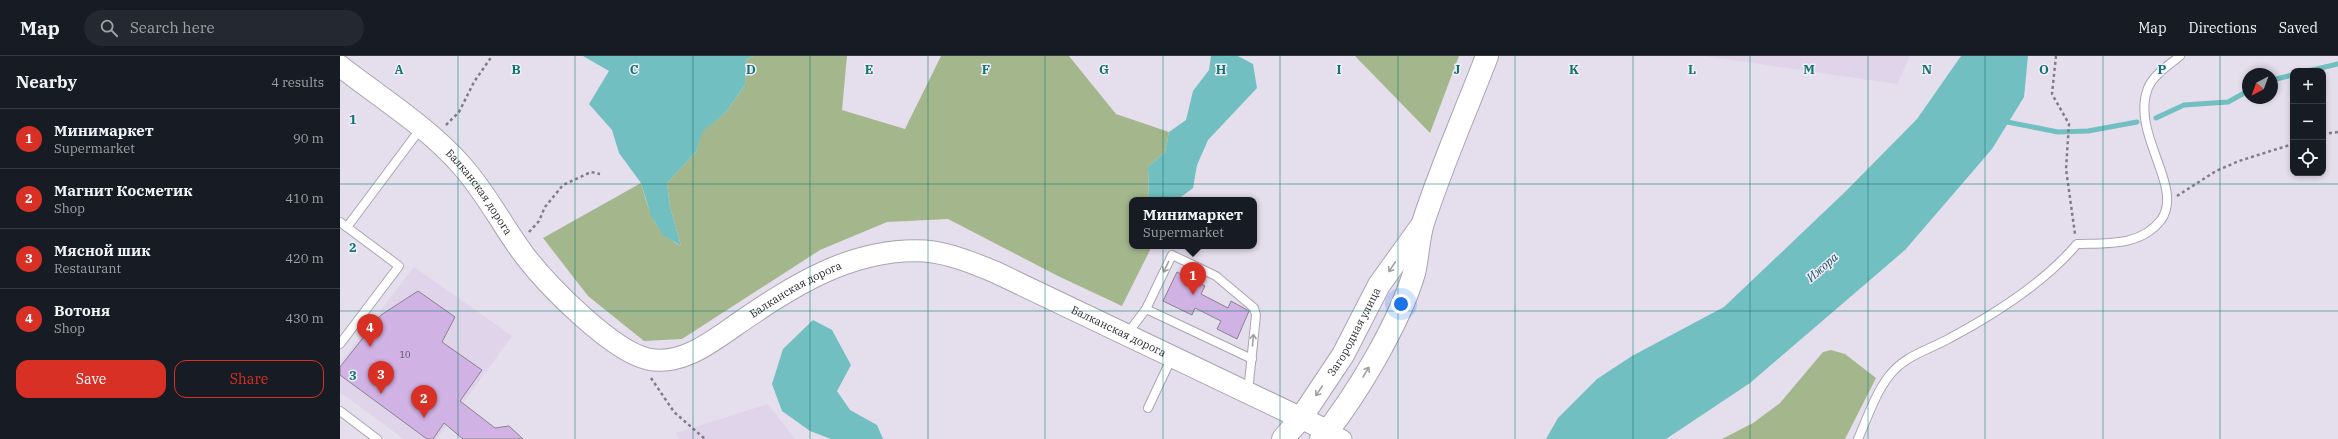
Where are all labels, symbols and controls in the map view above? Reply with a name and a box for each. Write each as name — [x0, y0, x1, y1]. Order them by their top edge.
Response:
search box — [84, 10, 364, 46]
text: Map — [20, 16, 60, 40]
icon: search — [98, 17, 120, 39]
text: Search here — [130, 18, 214, 37]
text: Map — [2138, 19, 2167, 37]
text: Directions — [2189, 19, 2257, 37]
text: Saved — [2279, 19, 2318, 37]
text: A — [394, 61, 404, 78]
text: B — [511, 61, 521, 78]
text: C — [630, 61, 639, 78]
text: D — [746, 61, 756, 78]
text: E — [865, 61, 873, 78]
text: F — [982, 61, 990, 78]
text: G — [1099, 61, 1109, 78]
text: H — [1216, 61, 1227, 78]
text: I — [1337, 61, 1342, 78]
text: J — [1454, 61, 1461, 78]
text: K — [1569, 61, 1579, 78]
text: L — [1688, 61, 1696, 78]
text: M — [1803, 61, 1815, 78]
text: N — [1922, 61, 1932, 78]
text: O — [2039, 61, 2049, 78]
text: P — [2158, 61, 2167, 78]
north arrow — [2242, 68, 2278, 104]
map controls — [2290, 68, 2326, 176]
button: + — [2290, 68, 2326, 104]
text: Nearby — [16, 71, 77, 93]
text: 4 results — [271, 74, 324, 91]
button: − — [2290, 104, 2326, 140]
text: 1 — [349, 111, 357, 128]
text: Минимаркет — [54, 121, 154, 140]
text: 1 — [25, 130, 33, 147]
text: 90 m — [293, 130, 324, 147]
text: Supermarket — [54, 140, 135, 157]
button: locate — [2290, 140, 2326, 176]
street label: Балканская дорога — [443, 146, 515, 237]
text: Магнит Косметик — [54, 181, 192, 200]
text: 2 — [25, 190, 33, 207]
text: 410 m — [285, 190, 324, 207]
popup — [1129, 197, 1257, 249]
text: Shop — [54, 200, 85, 217]
text: Минимаркет — [1143, 205, 1243, 224]
text: Supermarket — [1143, 224, 1224, 241]
text: 2 — [349, 239, 357, 256]
text: Мясной шик — [54, 241, 150, 260]
water label: Ижора — [1802, 249, 1841, 286]
text: 3 — [25, 250, 33, 267]
text: 420 m — [285, 250, 324, 267]
street label: Балканская дорога — [747, 258, 844, 321]
text: Restaurant — [54, 260, 121, 277]
one-way arrow — [1162, 261, 1169, 273]
one-way arrow — [1388, 261, 1396, 272]
pin: 1 — [1180, 262, 1206, 295]
street label: Загородная улица — [1324, 285, 1384, 379]
your location — [1391, 294, 1411, 314]
text: Вотоня — [54, 301, 110, 320]
street label: Балканская дорога — [1069, 302, 1168, 360]
text: 4 — [25, 310, 33, 327]
text: 430 m — [285, 310, 324, 327]
pin: 4 — [357, 314, 383, 347]
text: Shop — [54, 320, 85, 337]
one-way arrow — [1250, 334, 1257, 347]
house number: 10 — [400, 349, 410, 360]
button: Save — [16, 360, 166, 398]
button: Share — [174, 360, 324, 398]
pin: 3 — [368, 361, 394, 394]
one-way arrow — [1363, 366, 1371, 378]
text: 3 — [349, 367, 357, 384]
pin: 2 — [411, 385, 437, 418]
one-way arrow — [1315, 385, 1323, 396]

